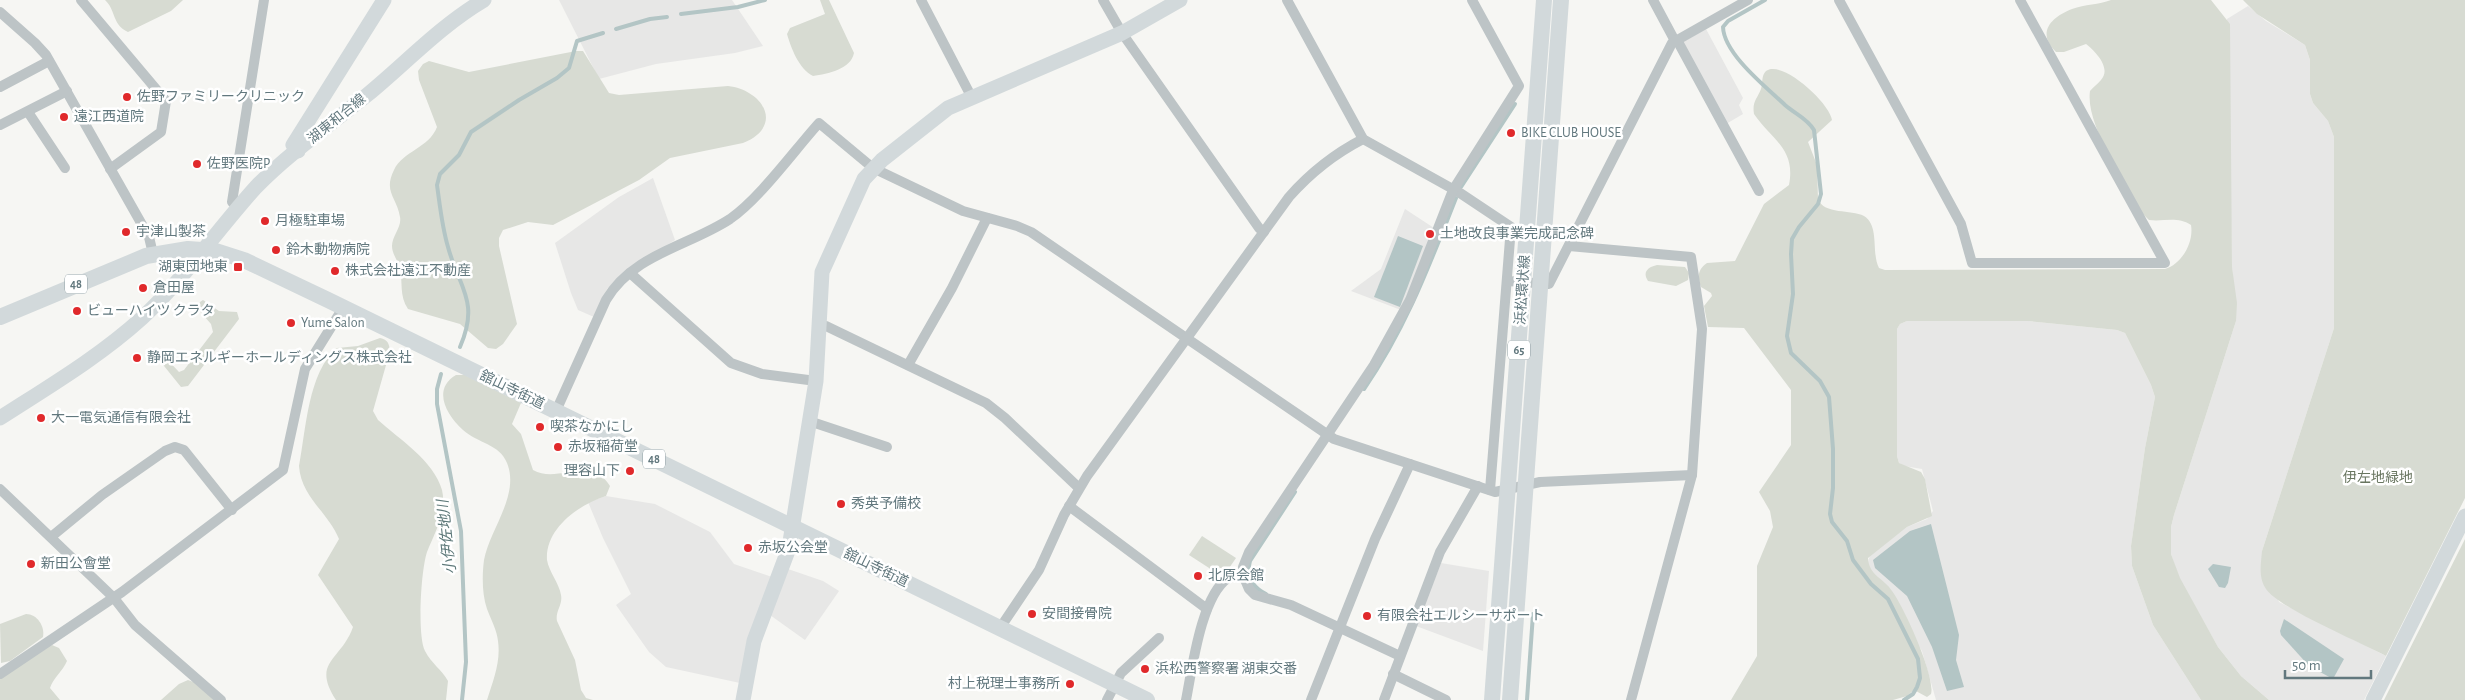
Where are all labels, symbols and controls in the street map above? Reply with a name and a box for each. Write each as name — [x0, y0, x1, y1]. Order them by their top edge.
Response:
place label: 佐野ファミリークリニック — [137, 89, 305, 104]
marker: 佐野ファミリークリニック — [121, 91, 133, 103]
street label: 湖東和合線 — [305, 91, 369, 146]
place label: 遠江西道院 — [74, 109, 144, 124]
marker: 遠江西道院 — [58, 111, 70, 123]
place label: BIKE CLUB HOUSE — [1521, 126, 1621, 140]
marker: BIKE CLUB HOUSE — [1505, 127, 1517, 139]
place label: 佐野医院P — [207, 156, 270, 171]
marker: 佐野医院P — [191, 158, 203, 170]
place label: 月極駐車場 — [275, 213, 345, 228]
marker: 月極駐車場 — [259, 215, 271, 227]
place label: 宇津山製茶 — [136, 224, 206, 239]
marker: 宇津山製茶 — [120, 226, 132, 238]
place label: 土地改良事業完成記念碑 — [1440, 226, 1594, 241]
marker: 土地改良事業完成記念碑 — [1424, 228, 1436, 240]
place label: 鈴木動物病院 — [286, 241, 370, 257]
marker: 鈴木動物病院 — [270, 244, 282, 256]
street label: 浜松環状線 — [1512, 254, 1532, 325]
place label: 湖東団地東 — [158, 259, 228, 274]
marker: 湖東団地東 — [232, 261, 244, 273]
place label: 株式会社遠江不動産 — [345, 263, 471, 278]
marker: 株式会社遠江不動産 — [329, 265, 341, 277]
road number: 48 — [65, 274, 87, 294]
place label: 倉田屋 — [153, 280, 195, 295]
marker: 倉田屋 — [137, 282, 149, 294]
place label: ビューハイツ クラタ — [87, 303, 215, 318]
marker: ビューハイツ クラタ — [71, 305, 83, 317]
place label: Yume Salon — [301, 316, 365, 330]
marker: Yume Salon — [285, 317, 297, 329]
road number: 65 — [1508, 340, 1530, 360]
place label: 静岡エネルギーホールディングス株式会社 — [147, 349, 412, 365]
marker: 静岡エネルギーホールディングス株式会社 — [131, 352, 143, 364]
street label: 舘山寺街道 — [477, 367, 547, 412]
place label: 大一電気通信有限会社 — [51, 410, 191, 425]
marker: 大一電気通信有限会社 — [35, 412, 47, 424]
place label: 喫茶なかにし — [550, 419, 634, 434]
marker: 喫茶なかにし — [534, 421, 546, 433]
place label: 赤坂稲荷堂 — [568, 439, 638, 454]
marker: 赤坂稲荷堂 — [552, 441, 564, 453]
road number: 48 — [643, 449, 665, 468]
place label: 理容山下 — [564, 463, 620, 478]
marker: 理容山下 — [624, 465, 636, 477]
park label: 伊左地緑地 — [2343, 470, 2413, 485]
place label: 秀英予備校 — [851, 496, 921, 511]
water label: 小伊佐地川 — [434, 497, 458, 575]
marker: 秀英予備校 — [835, 498, 847, 510]
place label: 赤坂公会堂 — [758, 540, 828, 555]
marker: 赤坂公会堂 — [742, 542, 754, 554]
street label: 舘山寺街道 — [841, 545, 911, 590]
place label: 新田公會堂 — [41, 556, 111, 571]
marker: 新田公會堂 — [25, 558, 37, 570]
place label: 北原会館 — [1208, 567, 1264, 583]
marker: 北原会館 — [1192, 570, 1204, 582]
place label: 安間接骨院 — [1042, 606, 1112, 621]
marker: 安間接骨院 — [1026, 608, 1038, 620]
place label: 有限会社エルシーサポート — [1377, 608, 1545, 623]
marker: 有限会社エルシーサポート — [1361, 610, 1373, 622]
scale bar — [2285, 648, 2371, 680]
text: 50 m — [2292, 658, 2321, 673]
place label: 浜松西警察署 湖東交番 — [1155, 661, 1297, 676]
marker: 浜松西警察署 湖東交番 — [1139, 663, 1151, 675]
place label: 村上税理士事務所 — [948, 675, 1060, 691]
marker: 村上税理士事務所 — [1064, 678, 1076, 690]

